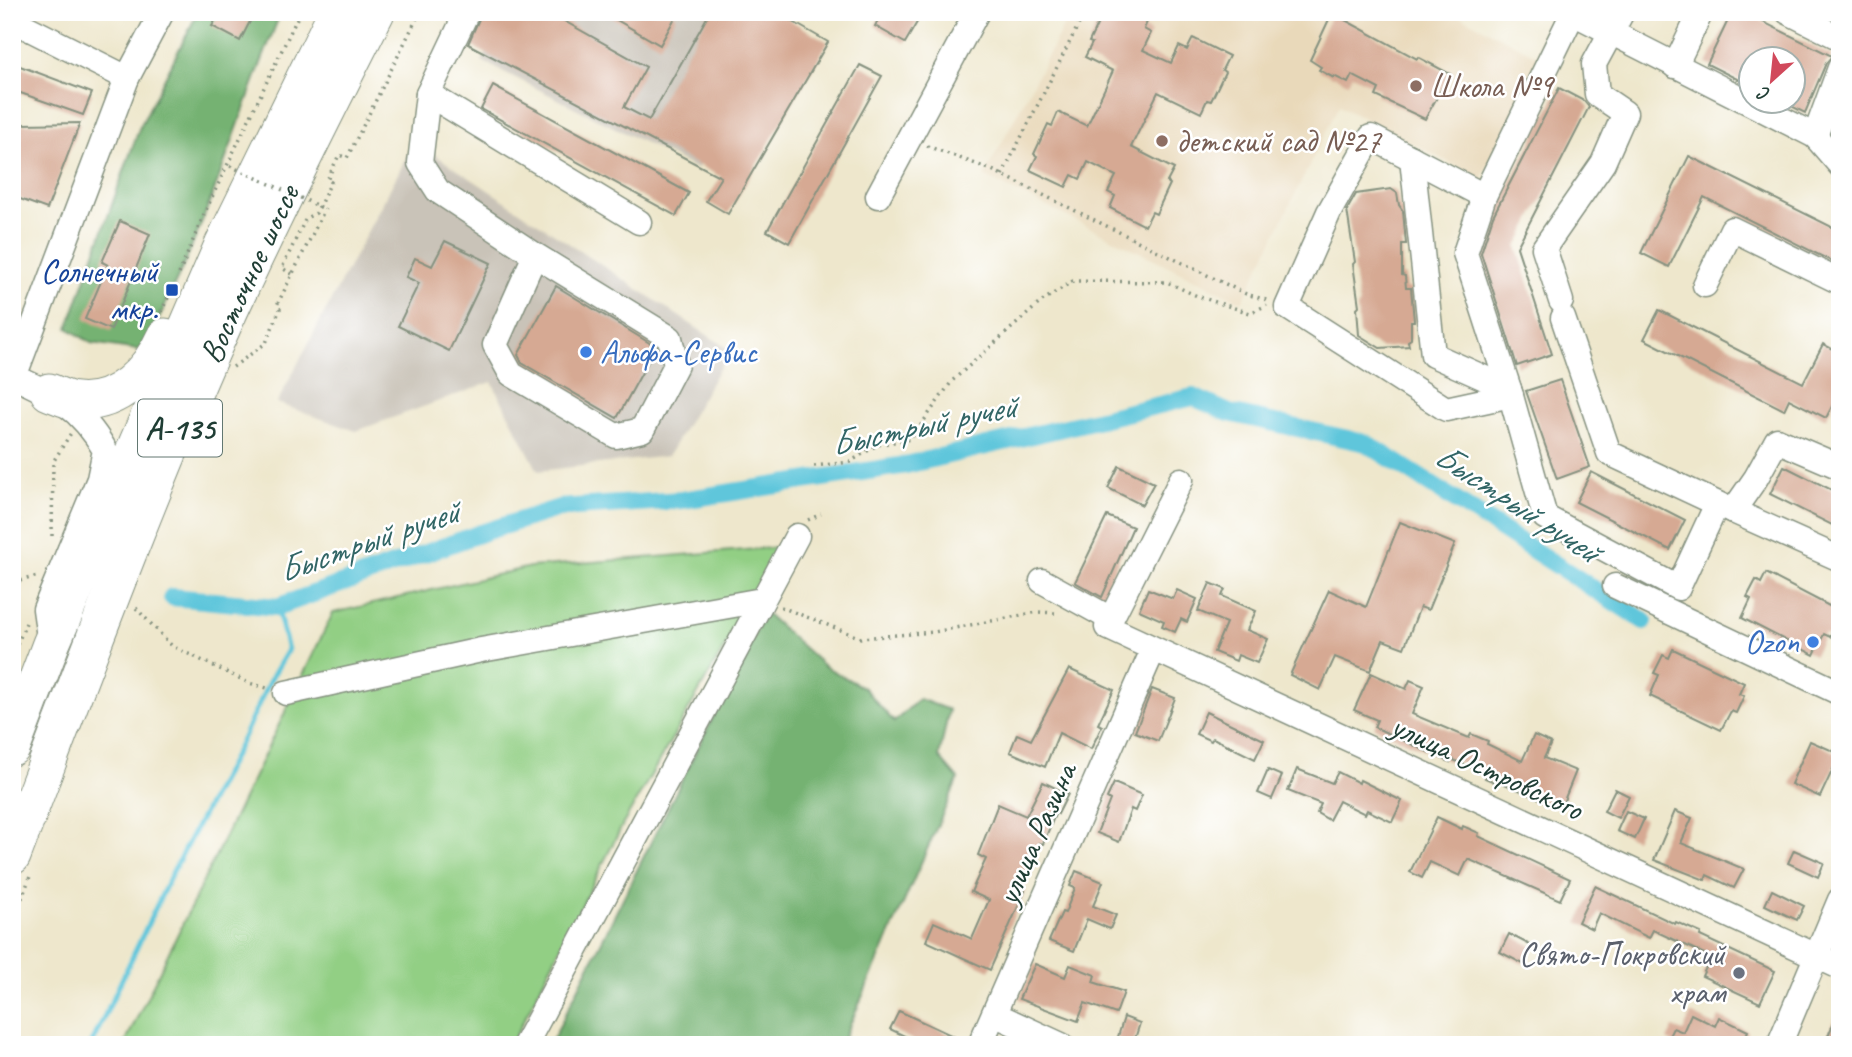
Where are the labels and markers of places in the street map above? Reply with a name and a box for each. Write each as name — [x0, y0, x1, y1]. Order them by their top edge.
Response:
place label: Школа №9 — [1430, 65, 1556, 107]
marker: Школа №9 — [1408, 78, 1424, 94]
place label: детский сад №27 — [1176, 120, 1383, 162]
marker: детский сад №27 — [1154, 133, 1170, 149]
place label: Солнечный мкр. — [41, 250, 160, 330]
marker: Солнечный мкр. — [164, 282, 180, 298]
place label: Альфа-Сервис — [600, 331, 759, 373]
marker: Альфа-Сервис — [578, 344, 594, 360]
place label: Ozon — [1745, 621, 1799, 663]
marker: Ozon — [1805, 634, 1821, 650]
place label: Свято-Покровский храм — [1519, 933, 1728, 1013]
marker: Свято-Покровский храм — [1731, 965, 1747, 981]

